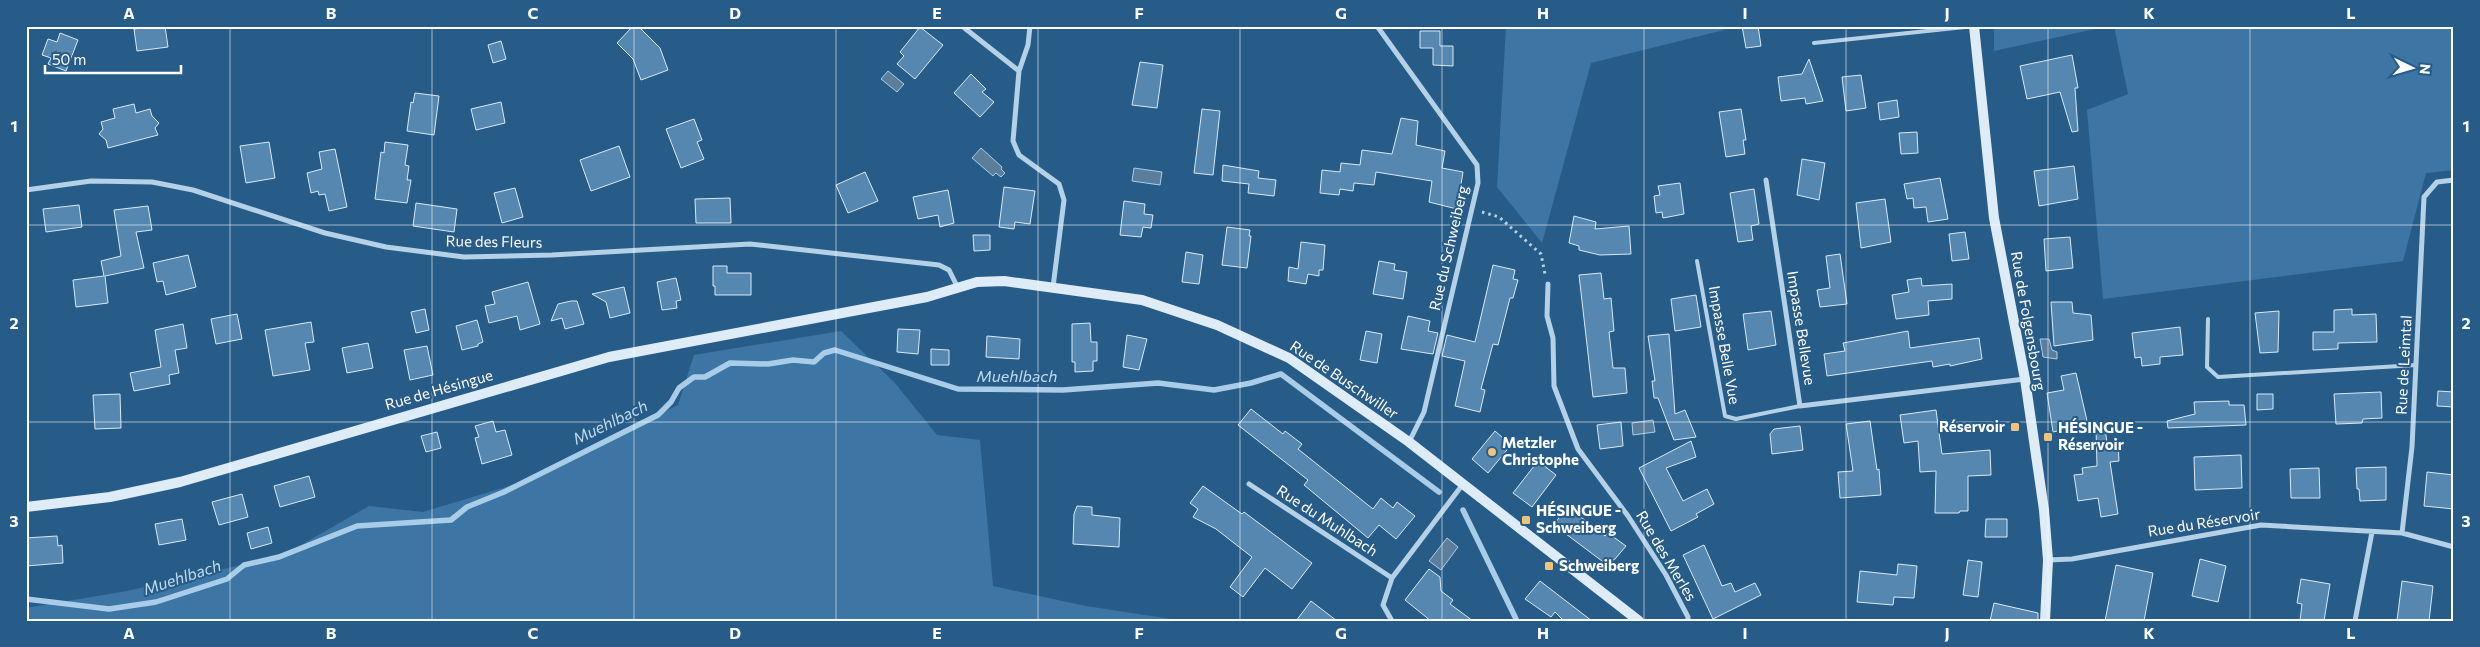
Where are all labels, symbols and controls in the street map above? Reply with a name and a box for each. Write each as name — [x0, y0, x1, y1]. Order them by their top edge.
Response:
text: A — [123, 3, 135, 22]
text: B — [326, 3, 337, 22]
text: C — [528, 3, 539, 22]
text: D — [729, 3, 741, 22]
text: E — [932, 3, 942, 22]
text: F — [1134, 3, 1144, 22]
text: G — [1335, 3, 1347, 22]
text: H — [1537, 3, 1549, 22]
text: I — [1742, 3, 1748, 22]
text: J — [1944, 3, 1950, 22]
text: K — [2143, 3, 2155, 22]
text: L — [2346, 3, 2356, 22]
scale bar — [45, 42, 181, 74]
north arrow — [2388, 42, 2438, 92]
text: 50 m — [52, 50, 86, 68]
text: N — [2417, 63, 2434, 75]
text: 1 — [10, 116, 18, 135]
text: 1 — [2462, 116, 2470, 135]
street label: Rue du Schweiberg — [1425, 183, 1471, 312]
street label: Rue des Fleurs — [446, 231, 543, 251]
street label: Rue de Folgensbourg — [2008, 250, 2050, 392]
street label: Impasse Bellevue — [1784, 269, 1820, 386]
street label: Impasse Belle Vue — [1706, 284, 1744, 406]
text: 2 — [9, 313, 19, 332]
text: 2 — [2461, 313, 2471, 332]
street label: Rue de Leimtal — [2391, 315, 2415, 415]
street label: Rue de Buschwiller — [1287, 336, 1402, 422]
street label: Rue de Hésingue — [383, 365, 495, 413]
water label: Muehlbach — [977, 366, 1057, 385]
water label: Muehlbach — [569, 395, 650, 448]
place label: Réservoir — [1939, 417, 2005, 435]
place label: HÉSINGUE - Réservoir — [2058, 418, 2143, 453]
marker: Réservoir — [2009, 421, 2021, 433]
marker: HÉSINGUE - Réservoir — [2042, 431, 2054, 443]
place label: Metzler Christophe — [1502, 433, 1579, 468]
marker: Metzler Christophe — [1486, 446, 1498, 458]
street label: Rue du Muhlbach — [1274, 481, 1381, 560]
place label: HÉSINGUE - Schweiberg — [1536, 501, 1621, 536]
street label: Rue du Réservoir — [2146, 504, 2261, 540]
street label: Rue des Merles — [1633, 507, 1701, 604]
text: 3 — [9, 511, 19, 530]
text: 3 — [2461, 511, 2471, 530]
marker: HÉSINGUE - Schweiberg — [1520, 514, 1532, 526]
water label: Muehlbach — [140, 555, 223, 598]
place label: Schweiberg — [1559, 556, 1639, 574]
marker: Schweiberg — [1543, 560, 1555, 572]
text: A — [123, 623, 135, 642]
text: B — [326, 623, 337, 642]
text: C — [528, 623, 539, 642]
text: D — [729, 623, 741, 642]
text: E — [932, 623, 942, 642]
text: F — [1134, 623, 1144, 642]
text: G — [1335, 623, 1347, 642]
text: H — [1537, 623, 1549, 642]
text: I — [1742, 623, 1748, 642]
text: J — [1944, 623, 1950, 642]
text: K — [2143, 623, 2155, 642]
text: L — [2346, 623, 2356, 642]

